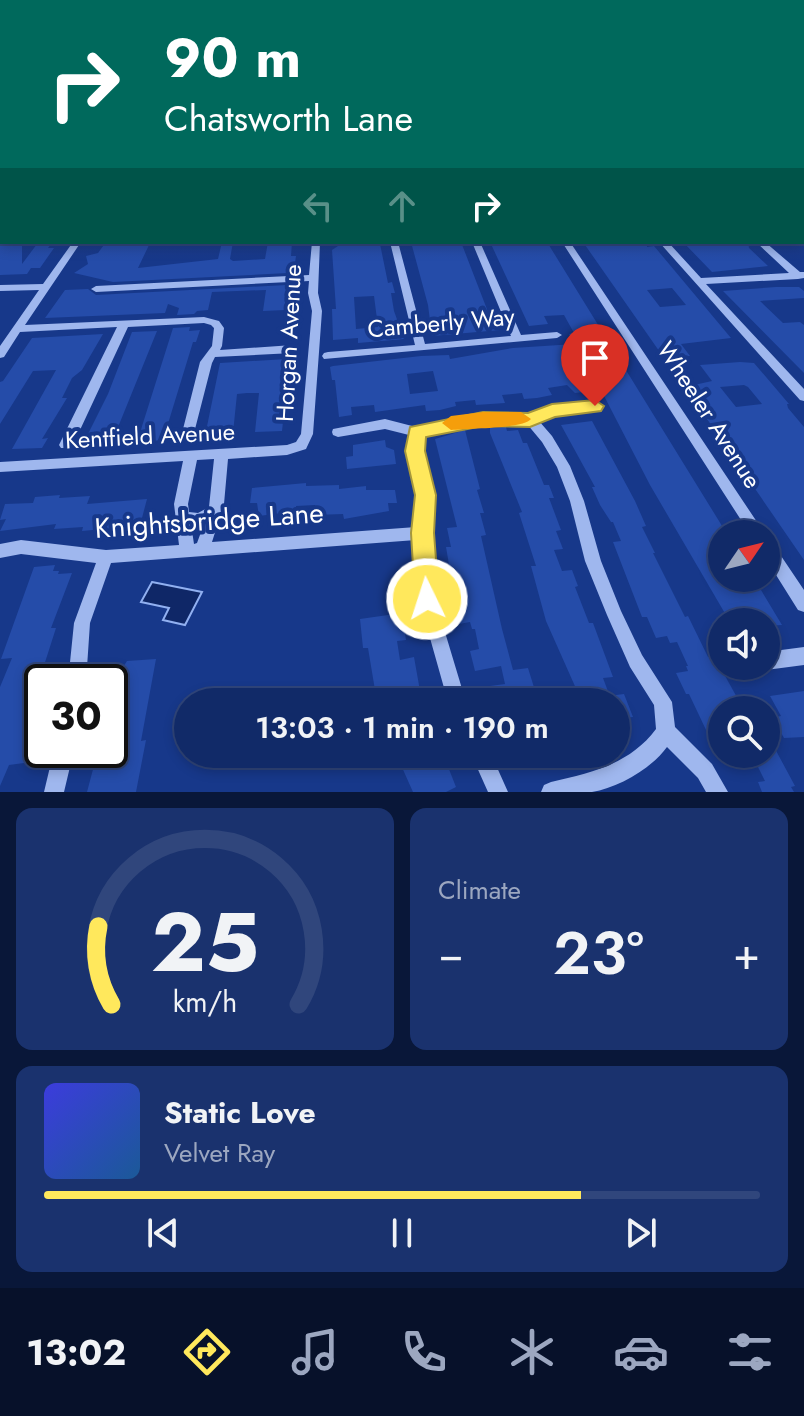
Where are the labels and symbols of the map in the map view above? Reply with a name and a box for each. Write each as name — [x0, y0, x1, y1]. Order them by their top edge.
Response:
street label: Horgan Avenue — [267, 263, 310, 423]
street label: Camberly Way — [366, 299, 516, 346]
pin — [561, 324, 629, 406]
street label: Wheeler Avenue — [649, 334, 770, 495]
street label: Kentfield Avenue — [64, 414, 236, 457]
street label: Knightsbridge Lane — [93, 492, 325, 549]
north arrow — [708, 520, 780, 592]
position arrow — [385, 557, 469, 641]
speed limit sign: 30 — [24, 664, 128, 768]

